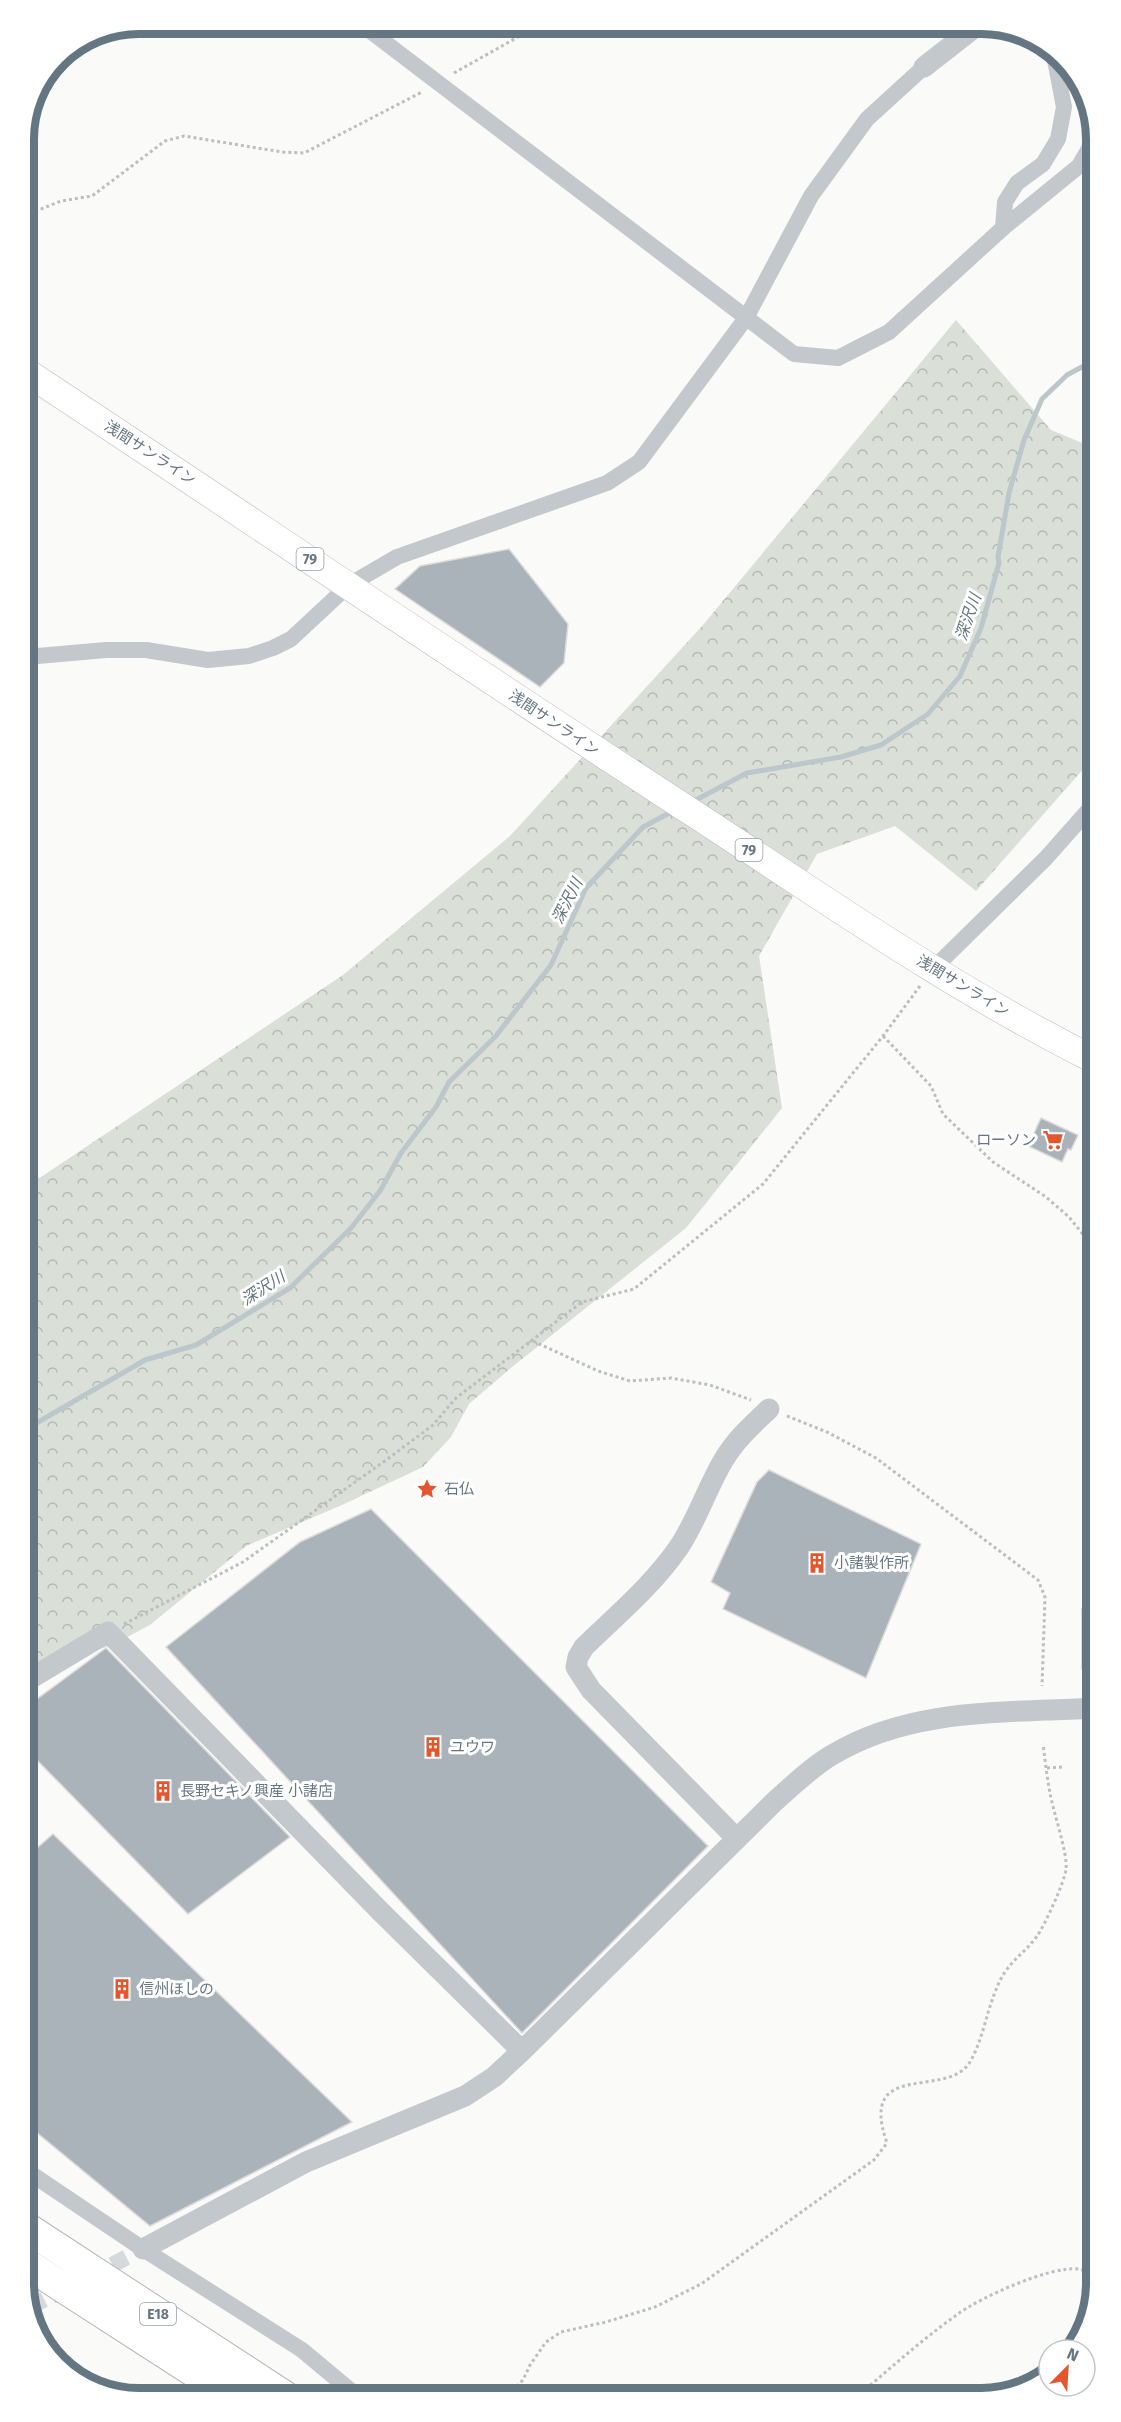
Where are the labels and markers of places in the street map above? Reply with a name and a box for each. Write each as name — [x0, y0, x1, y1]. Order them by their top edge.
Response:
supermarket icon: ローソン — [1041, 1128, 1065, 1152]
place label: ローソン — [976, 1131, 1036, 1149]
place icon: 石仏 — [415, 1477, 439, 1501]
place label: 石仏 — [444, 1480, 474, 1498]
building icon: 小諸製作所 — [805, 1551, 829, 1575]
place label: 小諸製作所 — [834, 1554, 909, 1572]
building icon: ユウワ — [421, 1735, 445, 1759]
place label: ユウワ — [450, 1738, 495, 1756]
building icon: 長野セキノ興産 小諸店 — [151, 1779, 175, 1803]
place label: 長野セキノ興産 小諸店 — [180, 1782, 333, 1800]
building icon: 信州ほしの — [110, 1977, 134, 2001]
place label: 信州ほしの — [139, 1980, 214, 1998]

